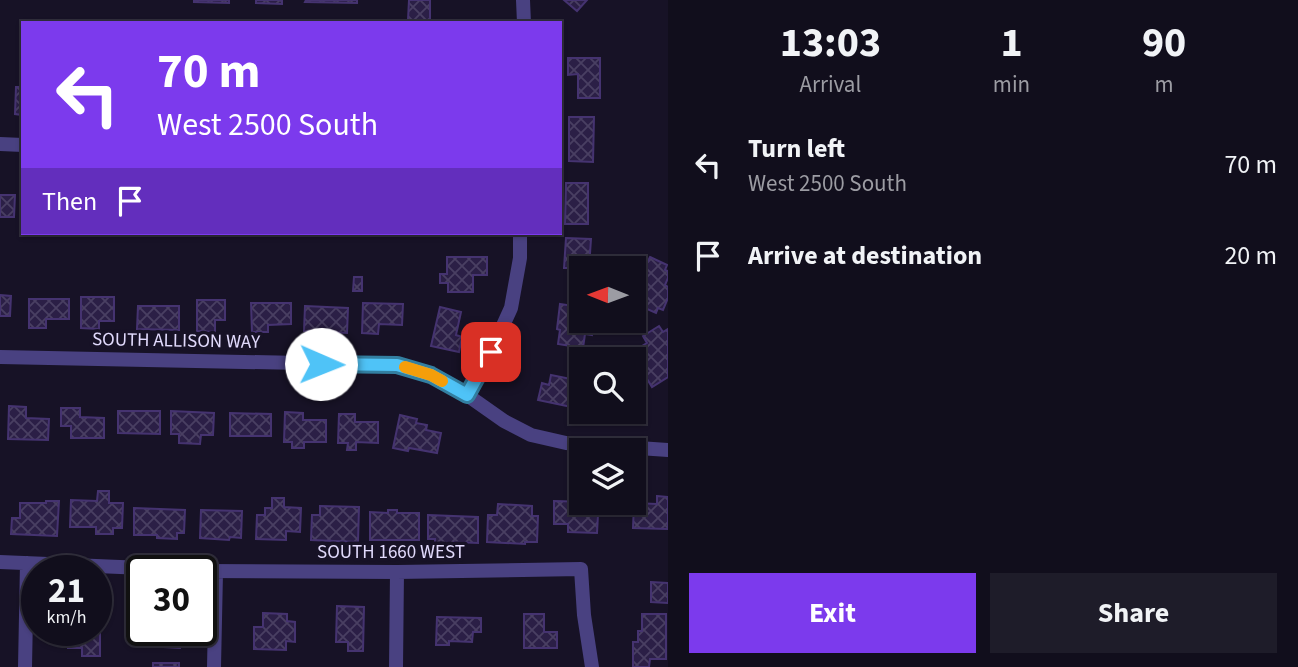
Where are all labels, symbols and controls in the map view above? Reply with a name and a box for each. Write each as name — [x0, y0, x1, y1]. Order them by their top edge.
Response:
text: 13:03 — [780, 13, 881, 73]
text: 1 — [1000, 13, 1023, 73]
text: 90 — [1142, 13, 1186, 73]
text: 70 m — [157, 37, 261, 107]
icon: left — [42, 49, 133, 140]
text: Arrival — [799, 68, 861, 101]
text: min — [993, 68, 1030, 101]
text: m — [1155, 68, 1174, 101]
text: West 2500 South — [157, 102, 378, 148]
text: Turn left — [748, 130, 845, 167]
icon: left — [689, 146, 727, 184]
text: 70 m — [1224, 146, 1277, 183]
text: West 2500 South — [748, 167, 907, 200]
icon: arrive — [111, 182, 149, 220]
text: Then — [42, 183, 97, 220]
icon: arrive — [689, 237, 727, 275]
text: Arrive at destination — [748, 237, 982, 274]
text: 20 m — [1224, 237, 1277, 274]
north arrow — [569, 256, 646, 332]
map controls — [569, 256, 646, 515]
pin — [461, 322, 521, 382]
street label: SOUTH ALLISON WAY — [92, 326, 261, 356]
position arrow — [284, 327, 358, 401]
icon: arrive — [472, 333, 510, 371]
button: search — [569, 347, 646, 424]
button: layers — [569, 438, 646, 515]
street label: SOUTH 1660 WEST — [317, 539, 465, 566]
speed limit sign: 30 — [126, 555, 217, 646]
text: 21 — [48, 566, 85, 616]
button: Exit — [689, 573, 976, 653]
button: Share — [990, 573, 1277, 653]
text: km/h — [47, 605, 86, 630]

